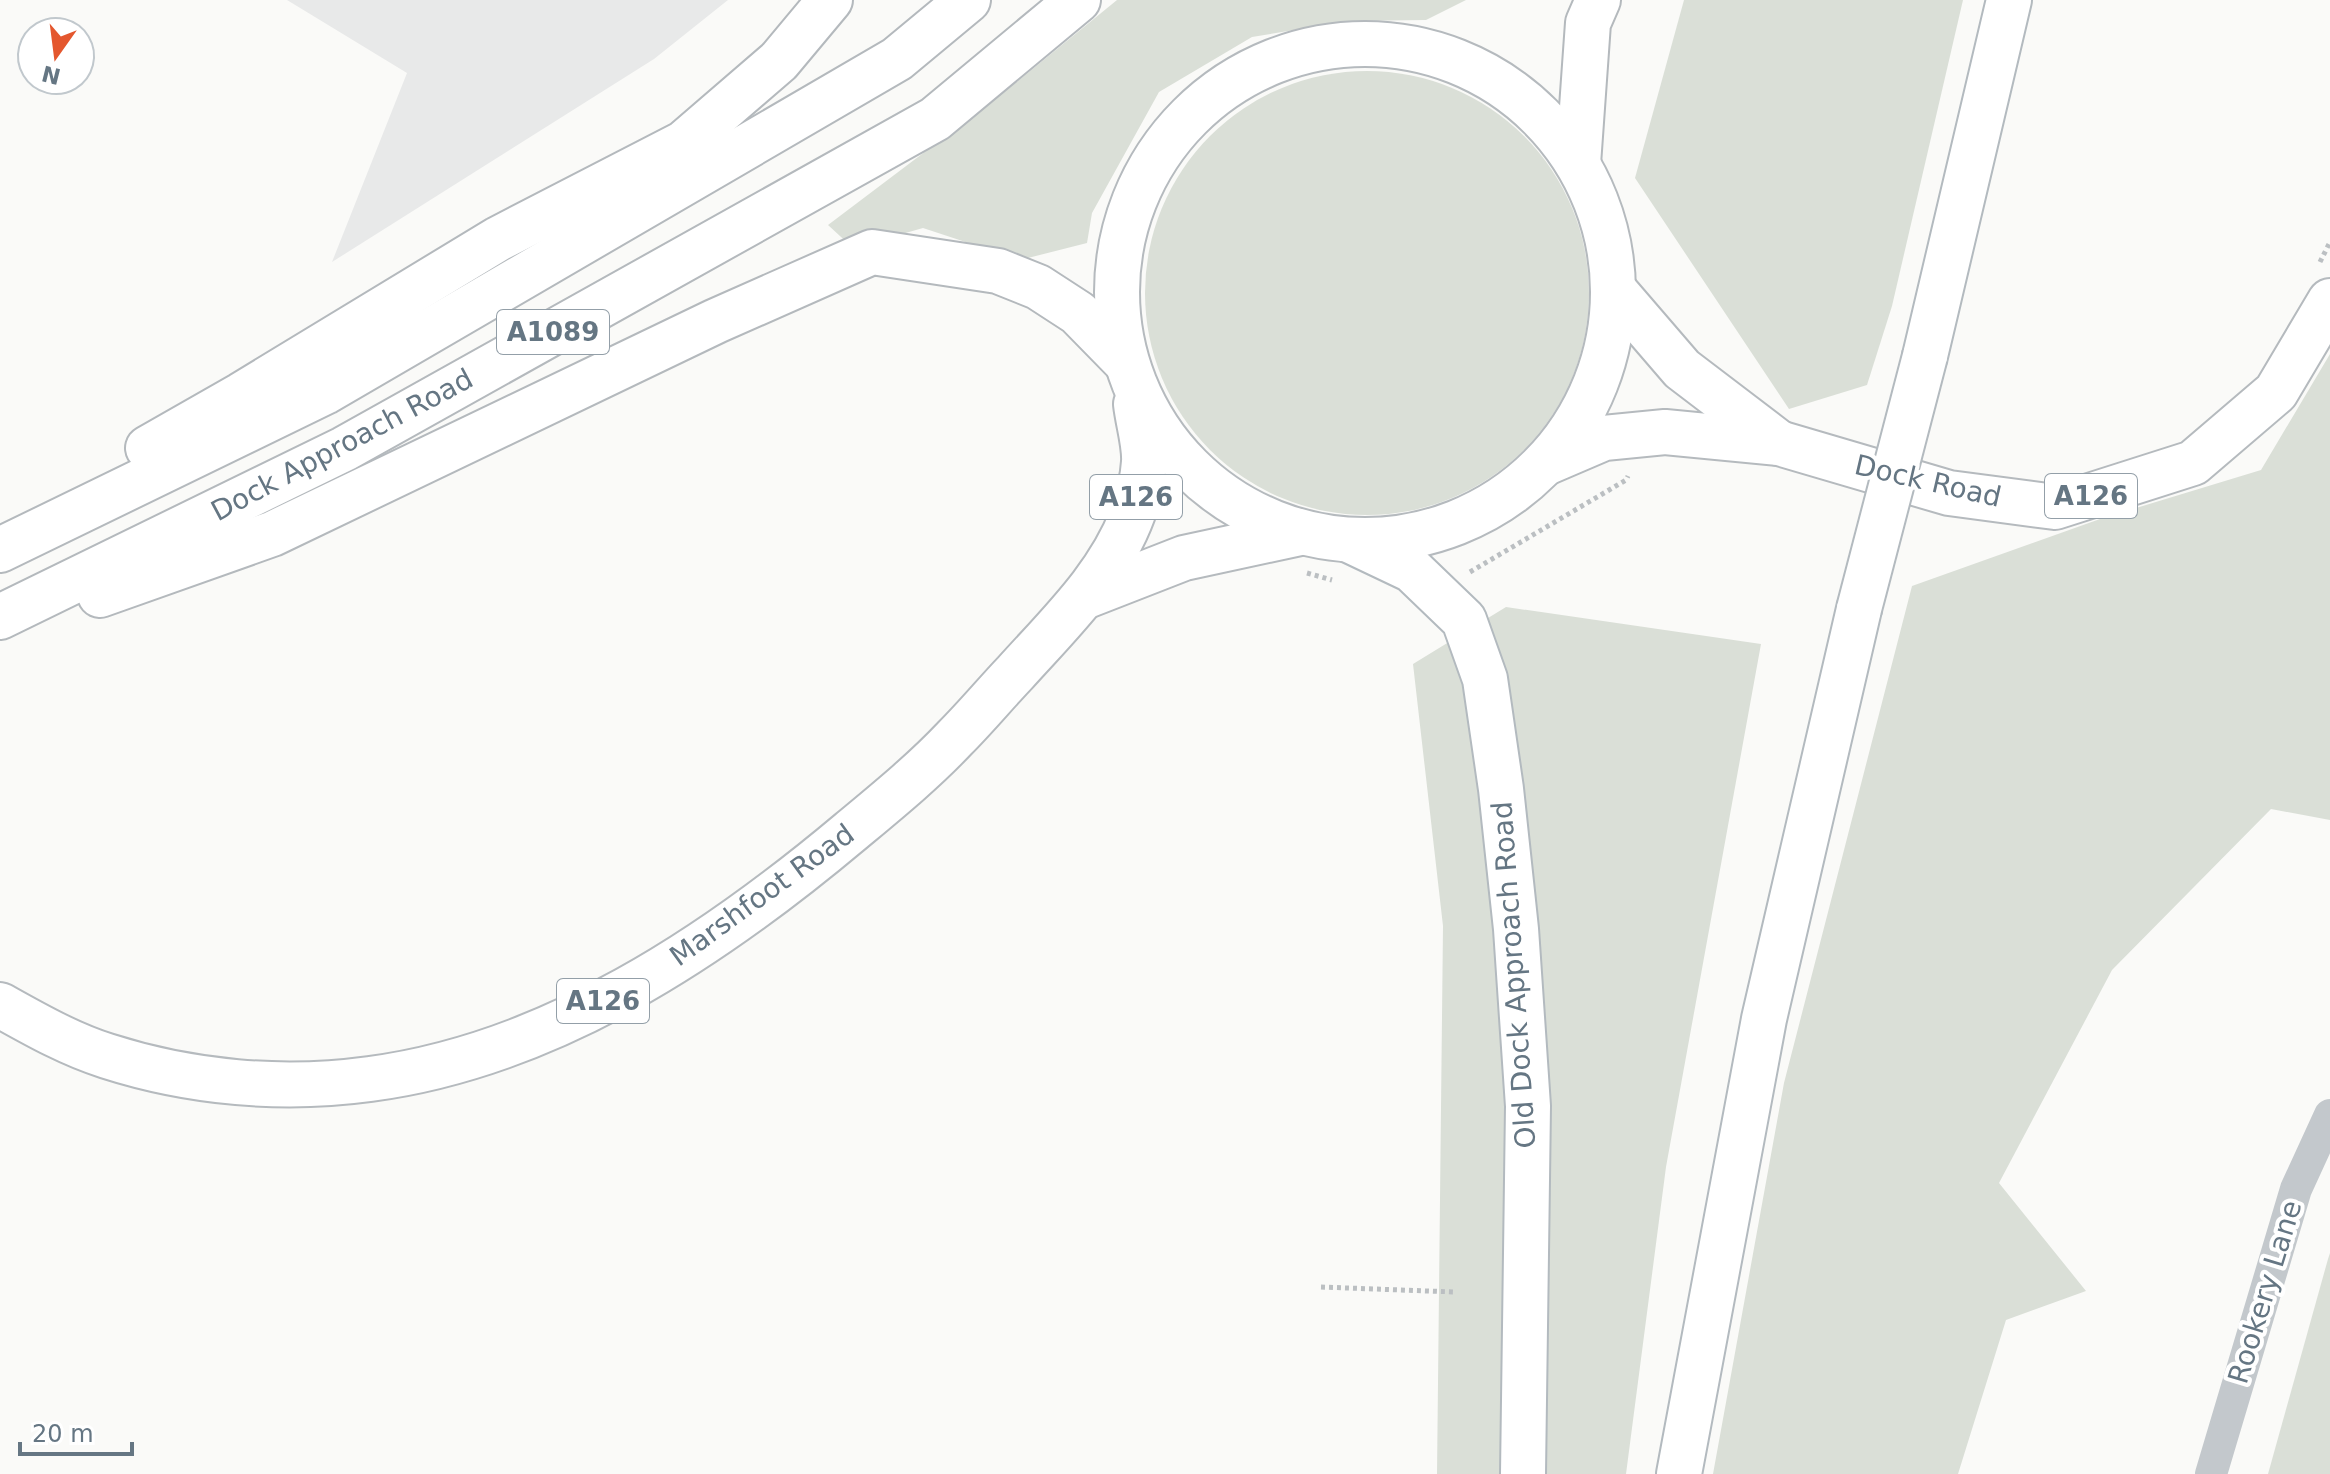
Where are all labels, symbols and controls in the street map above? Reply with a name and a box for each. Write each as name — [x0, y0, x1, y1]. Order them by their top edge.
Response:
north arrow — [16, 16, 96, 96]
text: N — [39, 61, 63, 89]
road number: A1089 — [497, 310, 609, 354]
street label: Dock Approach Road — [206, 362, 478, 528]
street label: Dock Road — [1851, 448, 2005, 514]
road number: A126 — [2045, 474, 2137, 518]
road number: A126 — [1090, 475, 1182, 519]
street label: Old Dock Approach Road — [1485, 800, 1543, 1150]
street label: Marshfoot Road — [664, 817, 860, 973]
road number: A126 — [557, 979, 649, 1023]
street label: Rookery Lane — [2222, 1197, 2308, 1387]
scale bar — [20, 1406, 132, 1456]
text: 20 m — [32, 1420, 94, 1448]

